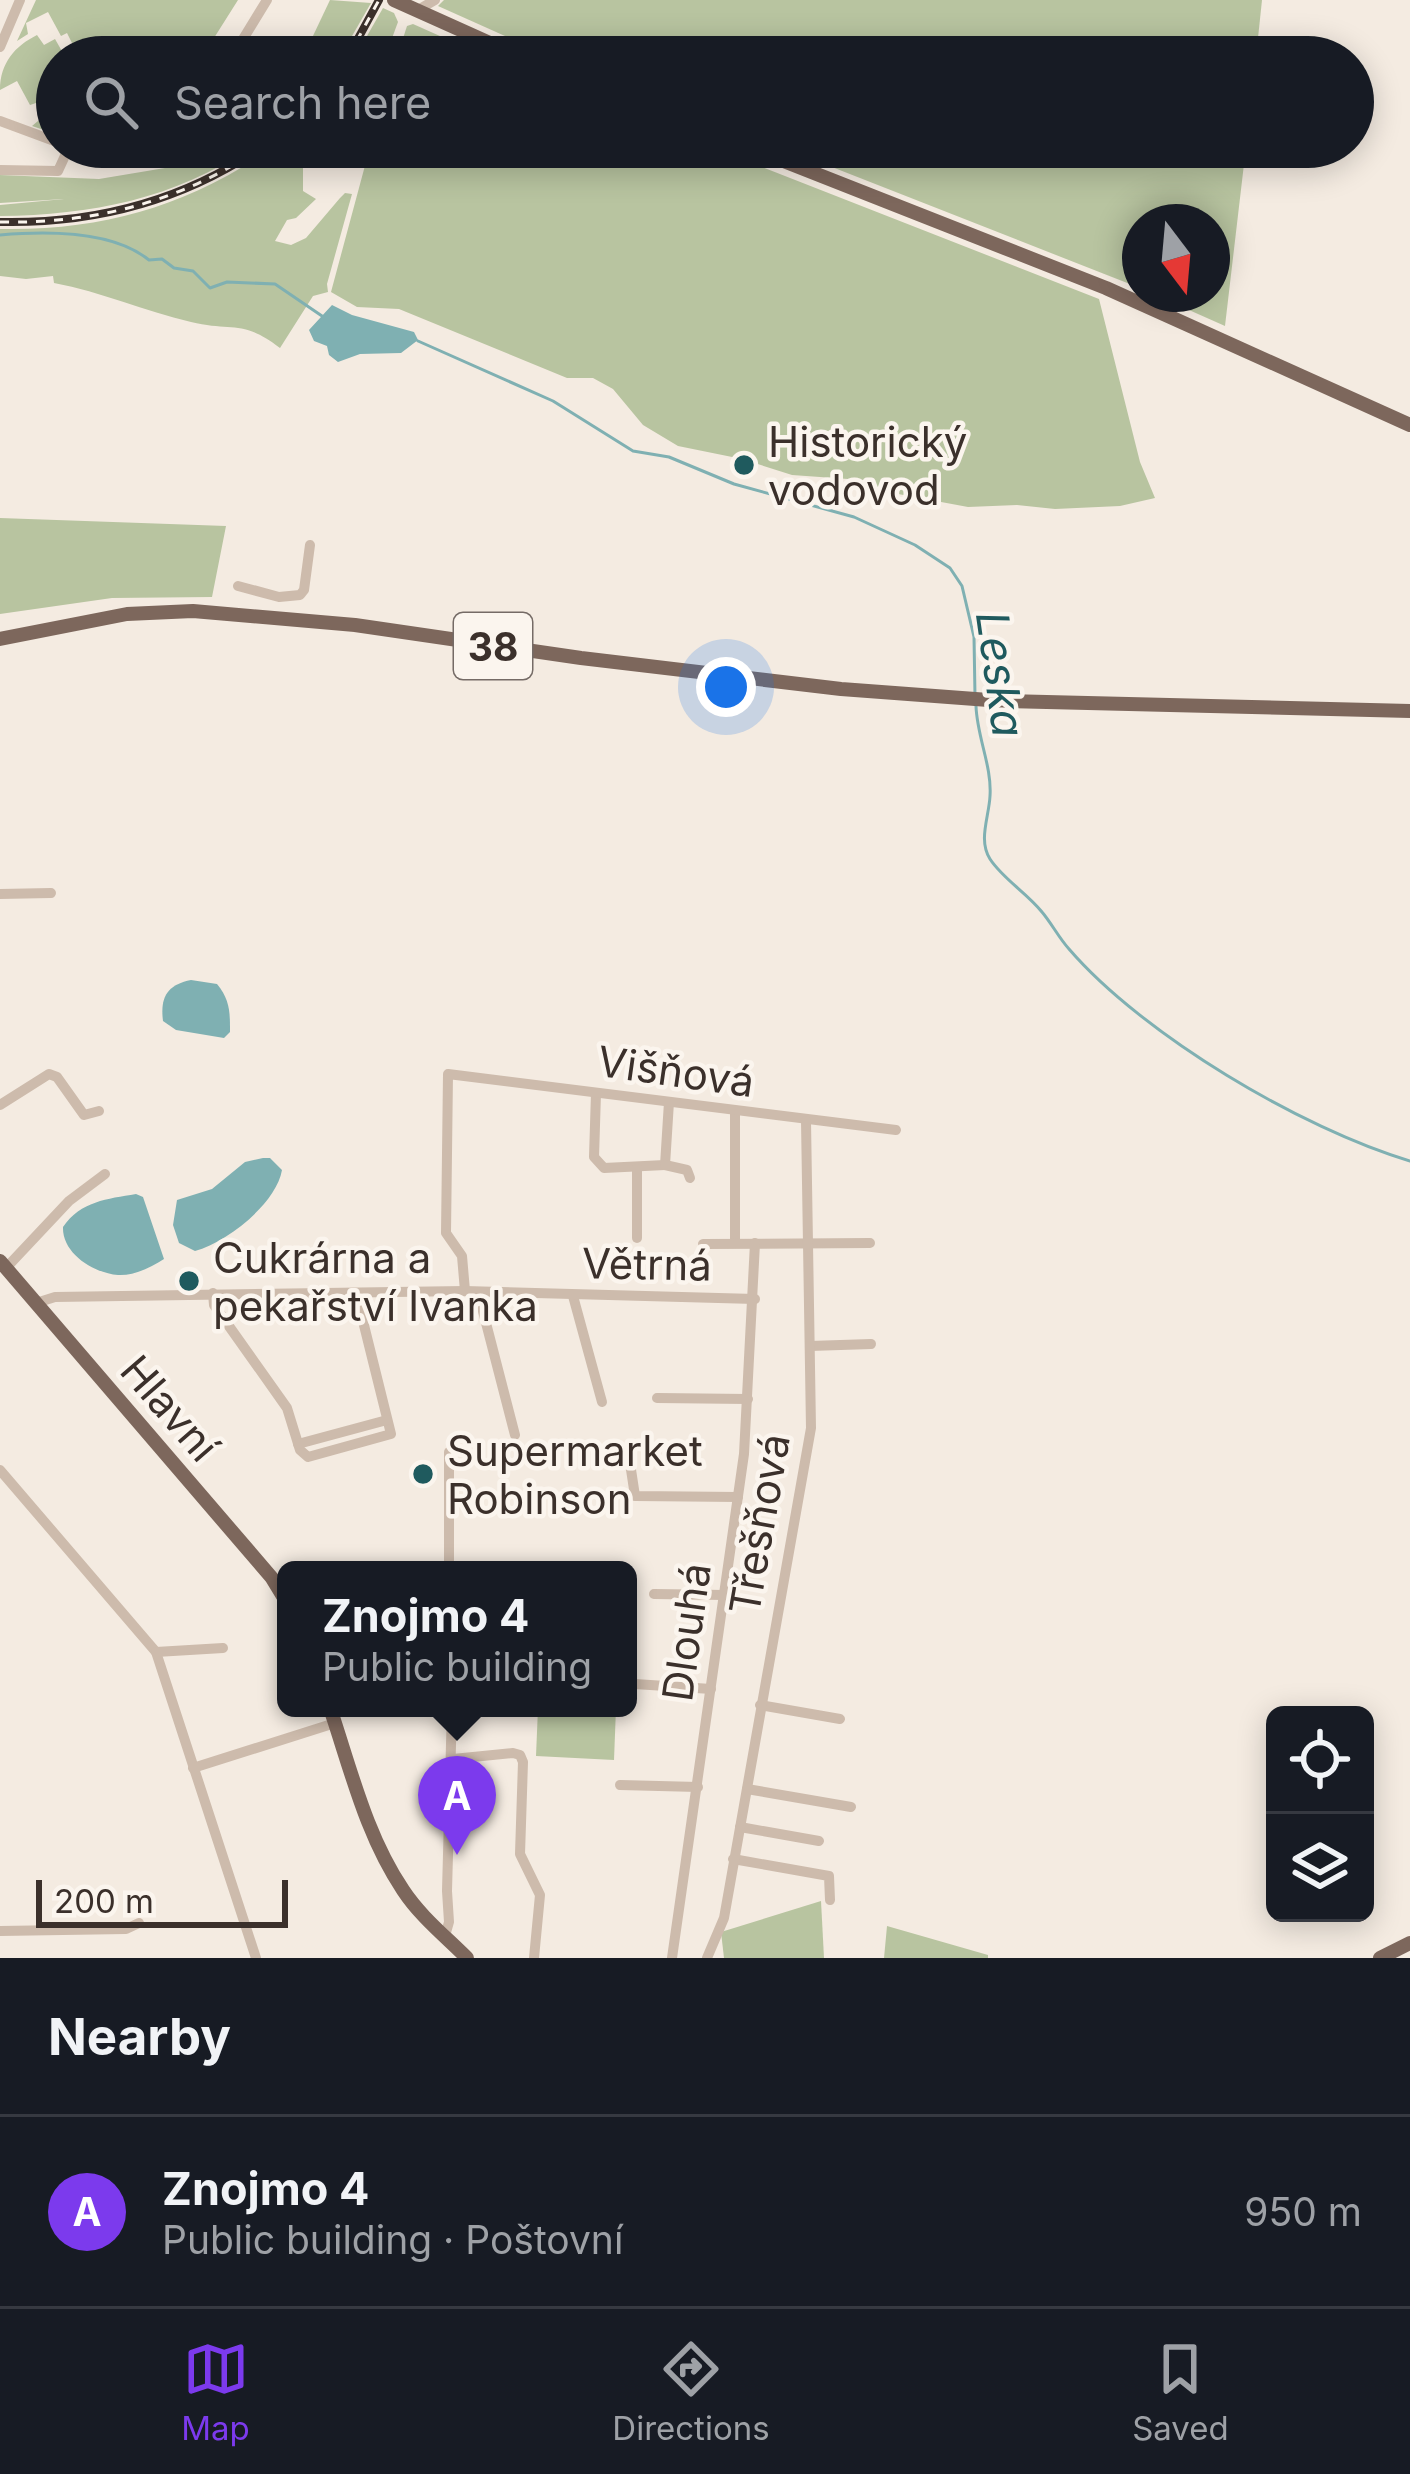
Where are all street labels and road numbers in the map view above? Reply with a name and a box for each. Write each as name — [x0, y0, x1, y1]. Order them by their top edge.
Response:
road number: 38 — [454, 613, 532, 679]
street label: Višňová — [594, 1035, 758, 1107]
street label: Větrná — [582, 1237, 712, 1291]
street label: Hlavní — [110, 1345, 230, 1472]
street label: Třešňová — [718, 1430, 800, 1618]
street label: Dlouhá — [651, 1560, 721, 1704]

